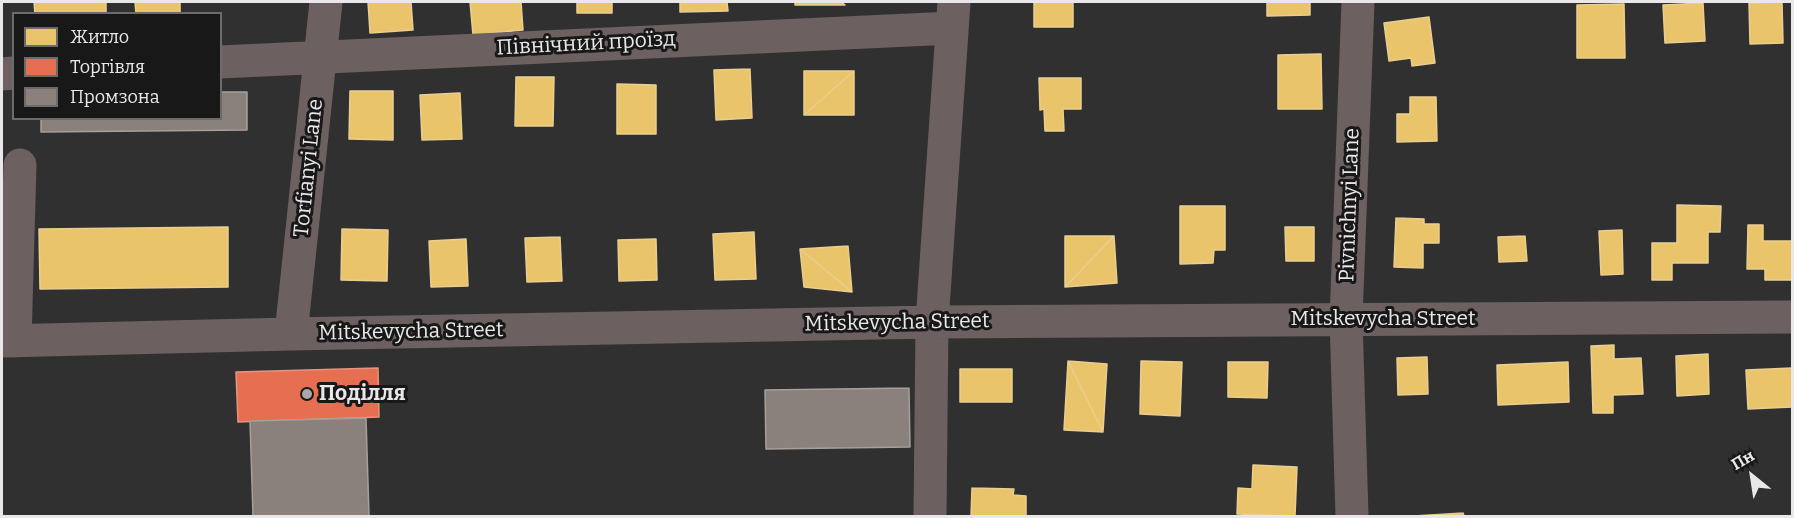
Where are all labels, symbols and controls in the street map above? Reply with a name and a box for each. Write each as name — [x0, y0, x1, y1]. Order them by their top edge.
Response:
legend — [12, 12, 222, 120]
text: Житло — [70, 26, 129, 48]
street label: Північний проїзд — [496, 27, 676, 61]
text: Торгівля — [70, 56, 145, 78]
text: Промзона — [70, 86, 160, 108]
street label: Torfianyi Lane — [289, 98, 329, 238]
street label: Pivnichnyi Lane — [1335, 128, 1365, 282]
street label: Mitskevycha Street — [1290, 306, 1476, 332]
street label: Mitskevycha Street — [804, 309, 990, 337]
street label: Mitskevycha Street — [318, 318, 504, 346]
place label: Поділля — [319, 381, 406, 407]
marker: Поділля — [300, 387, 314, 401]
north arrow — [1722, 446, 1782, 506]
text: Пн — [1728, 446, 1758, 474]

